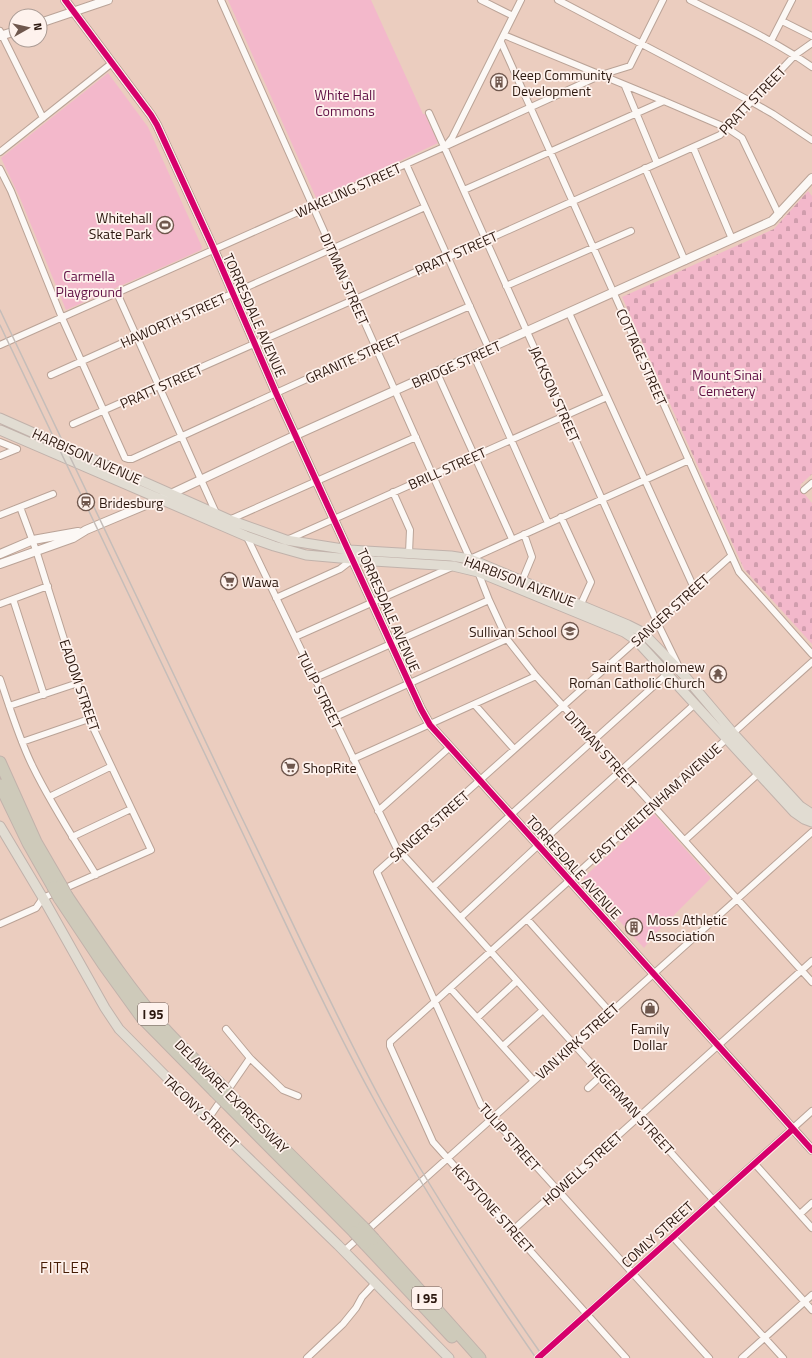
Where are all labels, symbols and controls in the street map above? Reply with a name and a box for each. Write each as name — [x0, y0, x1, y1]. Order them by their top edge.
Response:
north arrow — [8, 8, 48, 48]
text: N — [29, 22, 46, 31]
street label: PRATT STREET — [714, 60, 791, 139]
place label: Keep Community Development — [512, 64, 613, 101]
building icon: Keep Community Development — [489, 72, 509, 92]
park label: White Hall Commons — [315, 84, 375, 121]
street label: WAKELING STREET — [292, 157, 405, 223]
place label: Whitehall Skate Park — [89, 207, 152, 244]
sports icon: Whitehall Skate Park — [155, 215, 175, 235]
street label: PRATT STREET — [411, 225, 501, 281]
street label: DITMAN STREET — [315, 230, 375, 329]
street label: TORRESDALE AVENUE — [218, 250, 292, 381]
park label: Carmella Playground — [56, 265, 122, 302]
street label: HAWORTH STREET — [117, 287, 230, 353]
street label: COTTAGE STREET — [611, 305, 673, 410]
street label: GRANITE STREET — [302, 327, 405, 389]
street label: BRIDGE STREET — [408, 335, 505, 393]
street label: JACKSON STREET — [524, 342, 586, 446]
street label: PRATT STREET — [116, 358, 206, 414]
park label: Mount Sinai Cemetery — [692, 364, 762, 401]
street label: HARBISON AVENUE — [29, 422, 145, 490]
street label: BRILL STREET — [405, 441, 490, 495]
station icon: Bridesburg — [76, 492, 96, 512]
place label: Bridesburg — [99, 492, 163, 513]
street label: TORRESDALE AVENUE — [352, 545, 426, 676]
street label: HARBISON AVENUE — [461, 550, 579, 612]
street label: SANGER STREET — [626, 568, 715, 651]
supermarket icon: Wawa — [219, 571, 239, 591]
place label: Wawa — [242, 571, 279, 592]
place label: Sullivan School — [469, 621, 557, 642]
school or university icon: Sullivan School — [560, 621, 580, 641]
street label: EADOM STREET — [55, 636, 106, 734]
street label: TULIP STREET — [292, 647, 348, 733]
place label: Saint Bartholomew Roman Catholic Church — [569, 656, 705, 693]
temple icon: Saint Bartholomew Roman Catholic Church — [708, 664, 728, 684]
street label: DITMAN STREET — [560, 705, 642, 793]
street label: EAST CHELTENHAM AVENUE — [584, 738, 726, 868]
supermarket icon: ShopRite — [280, 757, 300, 777]
place label: ShopRite — [303, 757, 356, 778]
street label: SANGER STREET — [384, 785, 474, 867]
street label: TORRESDALE AVENUE — [521, 810, 627, 924]
place label: Moss Athletic Association — [647, 909, 727, 946]
building icon: Moss Athletic Association — [624, 917, 644, 937]
street label: VAN KIRK STREET — [531, 997, 624, 1084]
shop icon: Family Dollar — [640, 998, 660, 1018]
road number: I 95 — [138, 1003, 168, 1025]
place label: Family Dollar — [631, 1018, 670, 1055]
street label: DELAWARE EXPRESSWAY — [170, 1034, 294, 1158]
street label: HEGERMAN STREET — [583, 1055, 680, 1160]
street label: TACONY STREET — [158, 1069, 244, 1153]
street label: TULIP STREET — [474, 1098, 546, 1176]
street label: HOWELL STREET — [537, 1126, 627, 1210]
street label: KEYSTONE STREET — [447, 1159, 539, 1258]
street label: COMLY STREET — [616, 1195, 698, 1272]
district label: FITLER — [40, 1256, 90, 1279]
road number: I 95 — [412, 1287, 442, 1309]

